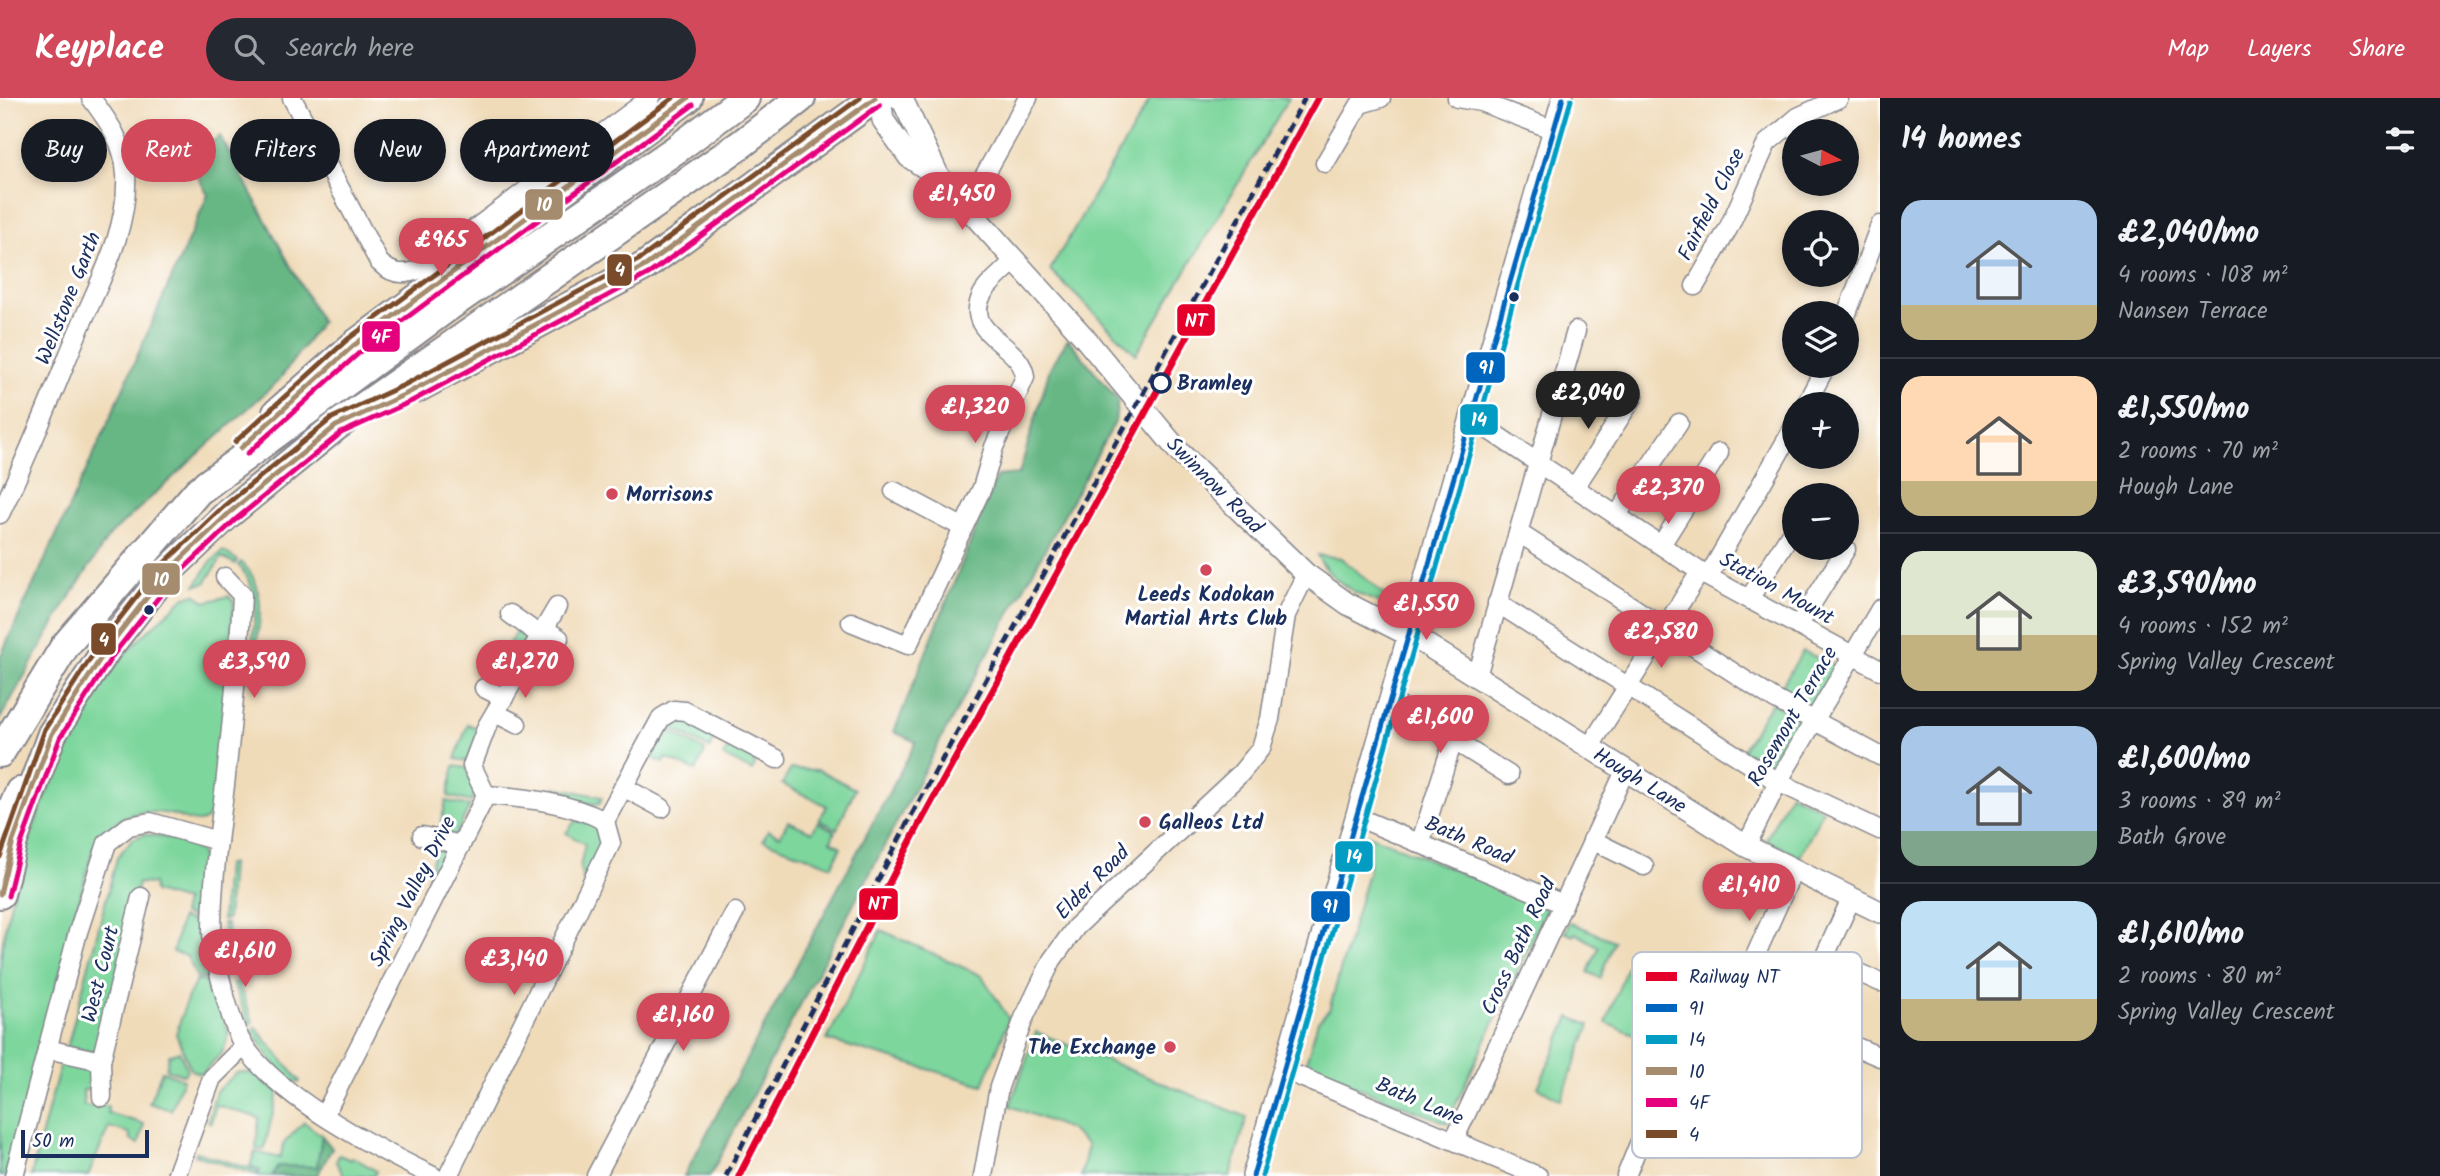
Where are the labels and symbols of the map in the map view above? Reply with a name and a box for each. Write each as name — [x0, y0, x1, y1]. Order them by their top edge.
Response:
north arrow — [1782, 119, 1858, 196]
street label: Fairfield Close — [1670, 142, 1755, 267]
pin: £1,450 — [905, 172, 1019, 232]
line badge: 10 — [524, 188, 564, 221]
text: 10 — [536, 191, 552, 221]
pin: £965 — [400, 218, 482, 278]
street label: Wellstone Garth — [28, 227, 111, 370]
line badge: 4 — [606, 253, 633, 287]
text: 4 — [615, 256, 626, 286]
unlabelled marker — [1507, 290, 1521, 304]
line badge: NT — [1176, 303, 1216, 337]
text: NT — [1185, 307, 1209, 337]
line badge: 4F — [361, 320, 401, 353]
text: 4F — [371, 323, 393, 353]
line badge: 91 — [1465, 351, 1506, 384]
text: 91 — [1478, 354, 1494, 384]
place label: Bramley — [1177, 368, 1252, 401]
pin: £2,040 — [1531, 372, 1645, 431]
marker: Bramley — [1151, 373, 1171, 393]
pin: £1,320 — [918, 386, 1032, 445]
line badge: 14 — [1459, 403, 1499, 436]
text: 14 — [1471, 406, 1488, 436]
street label: Swinnow Road — [1157, 430, 1271, 543]
pin: £2,370 — [1611, 466, 1725, 526]
place label: Morrisons — [626, 479, 713, 512]
marker: Morrisons — [604, 486, 620, 502]
street label: Station Mount — [1713, 544, 1841, 635]
line badge: 10 — [141, 562, 181, 596]
marker: Leeds Kodokan Martial Arts Club — [1198, 562, 1214, 578]
text: 10 — [153, 566, 169, 596]
place label: Leeds Kodokan Martial Arts Club — [1125, 579, 1287, 636]
pin: £1,550 — [1369, 582, 1483, 642]
unlabelled marker — [142, 603, 156, 617]
pin: £2,580 — [1604, 610, 1718, 670]
line badge: 4 — [90, 622, 117, 656]
text: 4 — [99, 626, 110, 656]
pin: £3,590 — [197, 640, 311, 700]
pin: £1,270 — [468, 640, 582, 700]
street label: Rosemont Terrace — [1740, 640, 1847, 793]
pin: £1,600 — [1383, 696, 1497, 755]
street label: Hough Lane — [1586, 739, 1693, 823]
place label: Galleos Ltd — [1159, 807, 1264, 840]
street label: Bath Road — [1419, 808, 1518, 875]
street label: Spring Valley Drive — [361, 810, 466, 973]
marker: Galleos Ltd — [1137, 814, 1153, 830]
street label: Elder Road — [1048, 837, 1139, 928]
line badge: 14 — [1334, 840, 1374, 873]
text: 14 — [1346, 843, 1363, 873]
pin: £1,410 — [1692, 864, 1806, 923]
street label: Cross Bath Road — [1473, 872, 1566, 1021]
line badge: NT — [858, 887, 899, 921]
text: NT — [868, 890, 892, 920]
line badge: 91 — [1310, 890, 1351, 923]
text: 91 — [1322, 893, 1338, 923]
street label: West Court — [74, 922, 130, 1026]
pin: £1,610 — [188, 930, 302, 989]
pin: £3,140 — [457, 937, 571, 997]
legend — [1632, 952, 1862, 1158]
text: Railway NT — [1689, 963, 1781, 993]
pin: £1,160 — [626, 993, 740, 1053]
text: 91 — [1689, 995, 1704, 1025]
text: 14 — [1689, 1026, 1705, 1056]
place label: The Exchange — [1028, 1032, 1156, 1065]
marker: The Exchange — [1162, 1039, 1178, 1055]
text: 10 — [1689, 1058, 1704, 1088]
street label: Bath Lane — [1370, 1069, 1469, 1136]
text: 4F — [1689, 1089, 1711, 1119]
text: 4 — [1689, 1121, 1699, 1151]
scale bar — [21, 1127, 149, 1159]

